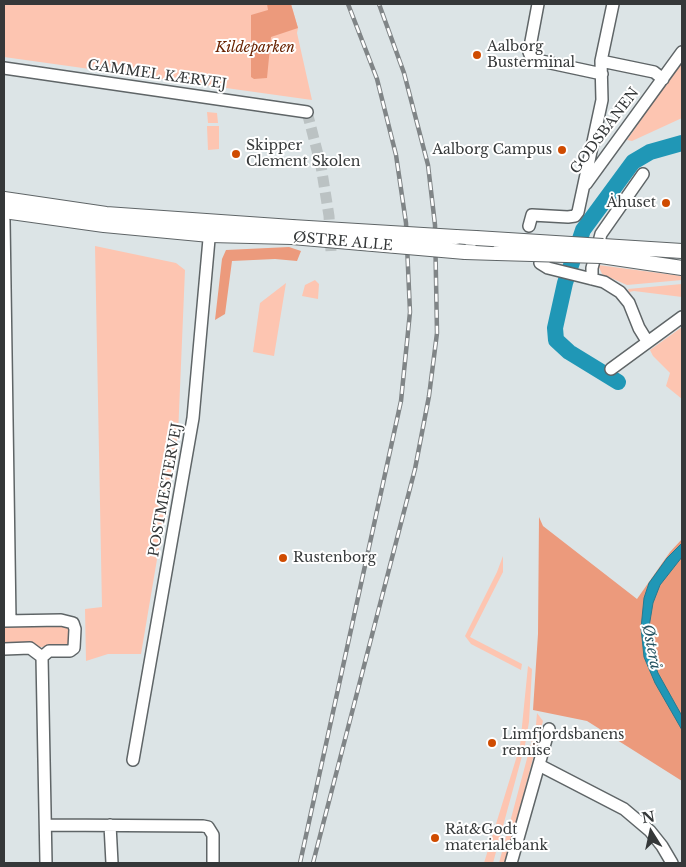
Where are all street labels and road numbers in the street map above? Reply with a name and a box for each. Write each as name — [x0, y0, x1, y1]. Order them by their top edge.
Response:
street label: GAMMEL KÆRVEJ — [86, 57, 228, 93]
street label: GODSBANEN — [567, 85, 643, 177]
street label: ØSTRE ALLE — [292, 229, 394, 255]
street label: POSTMESTERVEJ — [146, 422, 186, 558]

